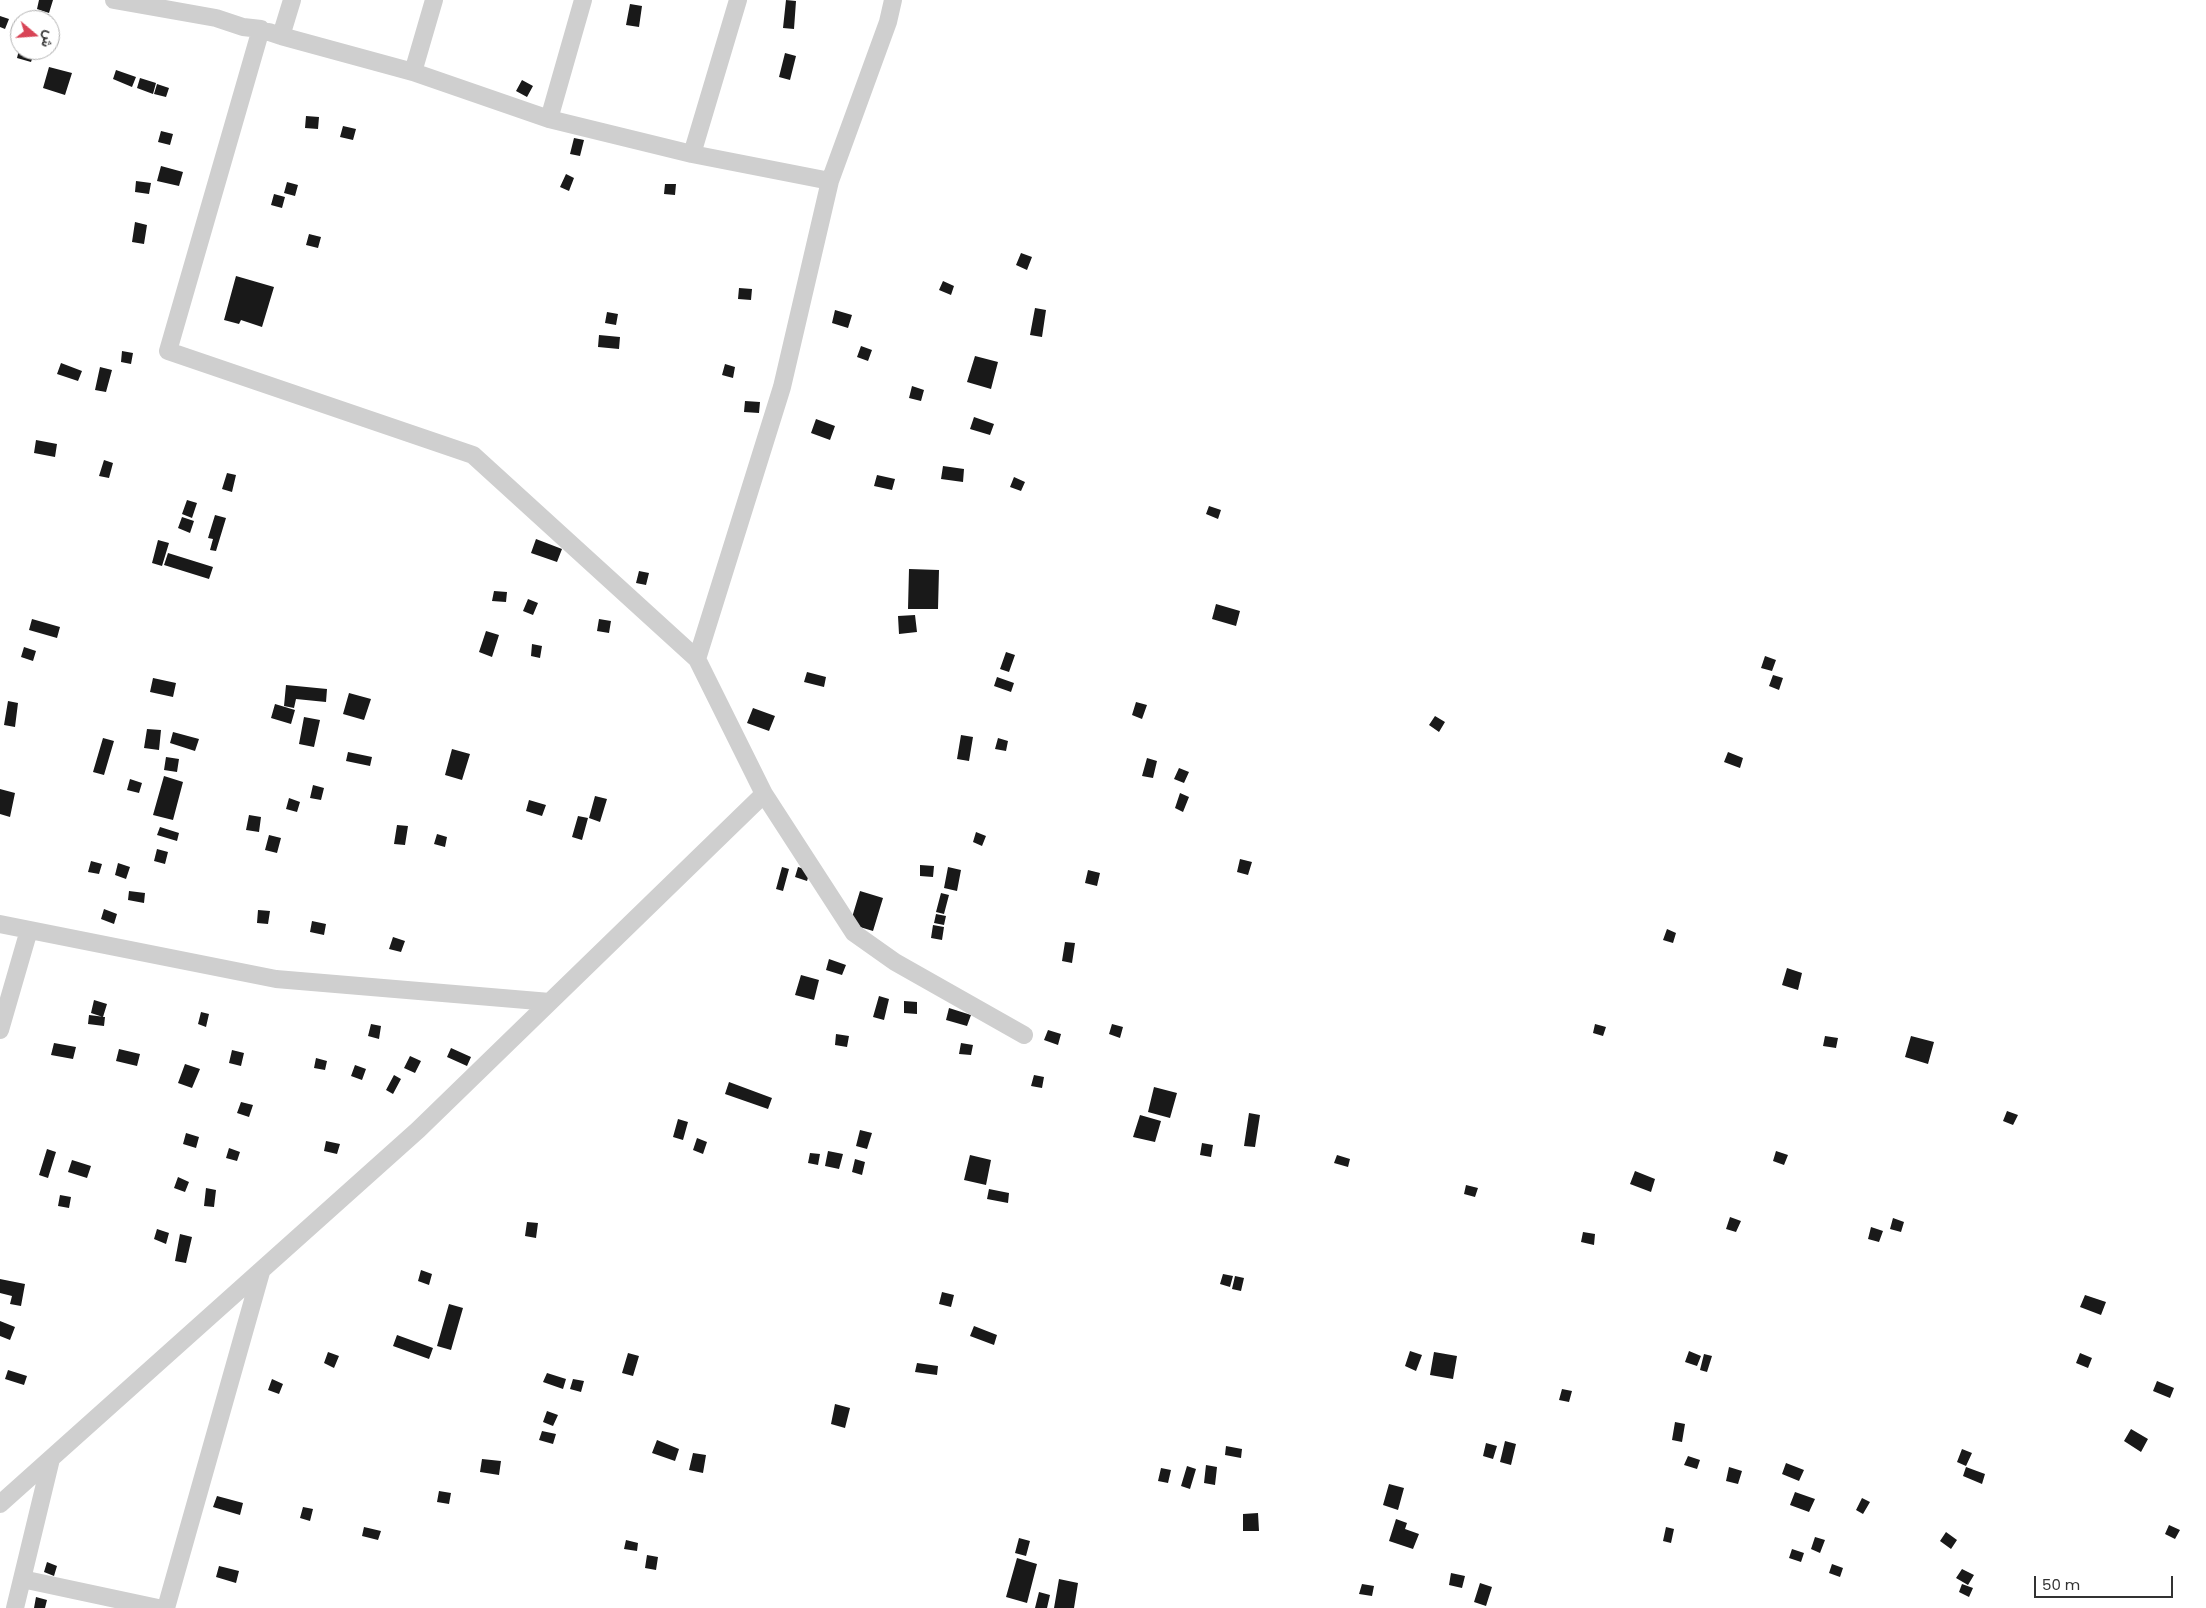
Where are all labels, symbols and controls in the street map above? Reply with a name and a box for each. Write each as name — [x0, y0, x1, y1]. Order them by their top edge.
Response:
north arrow — [10, 10, 60, 60]
text: ش — [36, 28, 60, 50]
scale bar — [2036, 1566, 2175, 1598]
text: 50 m — [2042, 1574, 2080, 1595]

